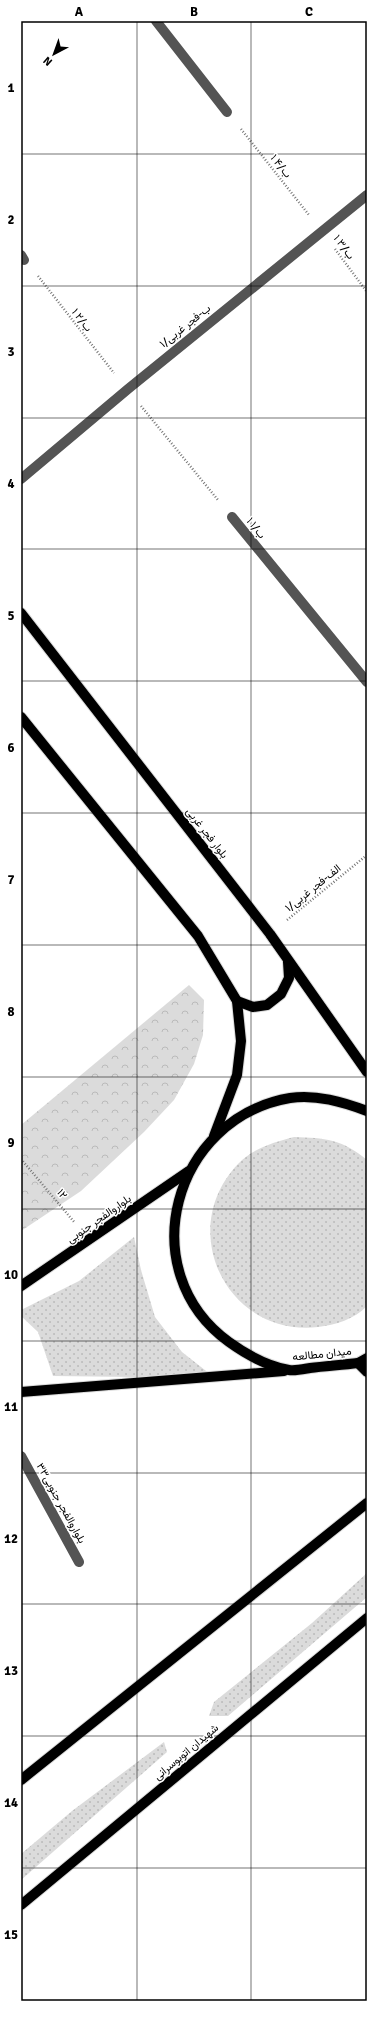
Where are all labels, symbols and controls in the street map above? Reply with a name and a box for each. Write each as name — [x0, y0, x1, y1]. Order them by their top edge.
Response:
text: A — [75, 4, 84, 20]
text: B — [190, 4, 198, 20]
text: C — [305, 4, 313, 20]
north arrow — [34, 34, 74, 74]
text: N — [41, 54, 55, 69]
text: 1 — [7, 80, 15, 96]
street label: ۱ ب/۴ — [268, 152, 295, 181]
text: 2 — [7, 212, 15, 228]
street label: ۱ ب/۳ — [331, 232, 358, 262]
street label: ۱/ب-فجر غربی — [157, 301, 213, 350]
street label: ۱ ب/۲ — [69, 306, 95, 334]
text: 3 — [7, 344, 15, 360]
text: 4 — [7, 476, 15, 492]
street label: ۱ ب/۱ — [244, 515, 269, 541]
text: 5 — [7, 608, 15, 624]
text: 6 — [7, 740, 15, 756]
street label: بلوار فجر غربی — [183, 805, 231, 861]
street label: ۱/الف-فجر غربی — [283, 862, 343, 914]
text: 7 — [7, 872, 15, 888]
text: 8 — [7, 1004, 15, 1020]
text: 9 — [7, 1135, 15, 1151]
street label: ۱۲ — [54, 1186, 70, 1202]
street label: بلواروالفجر جنوبی — [64, 1192, 134, 1246]
text: 10 — [4, 1267, 18, 1283]
street label: میدان مطالعه — [292, 1344, 352, 1364]
text: 11 — [4, 1399, 18, 1415]
street label: بلواروالفجر جنوبی۳۳ — [34, 1461, 88, 1545]
text: 12 — [4, 1531, 18, 1547]
text: 13 — [4, 1663, 18, 1679]
street label: شهیدان اتوبوسرانی — [151, 1721, 221, 1783]
text: 14 — [4, 1795, 18, 1811]
text: 15 — [4, 1927, 18, 1943]

